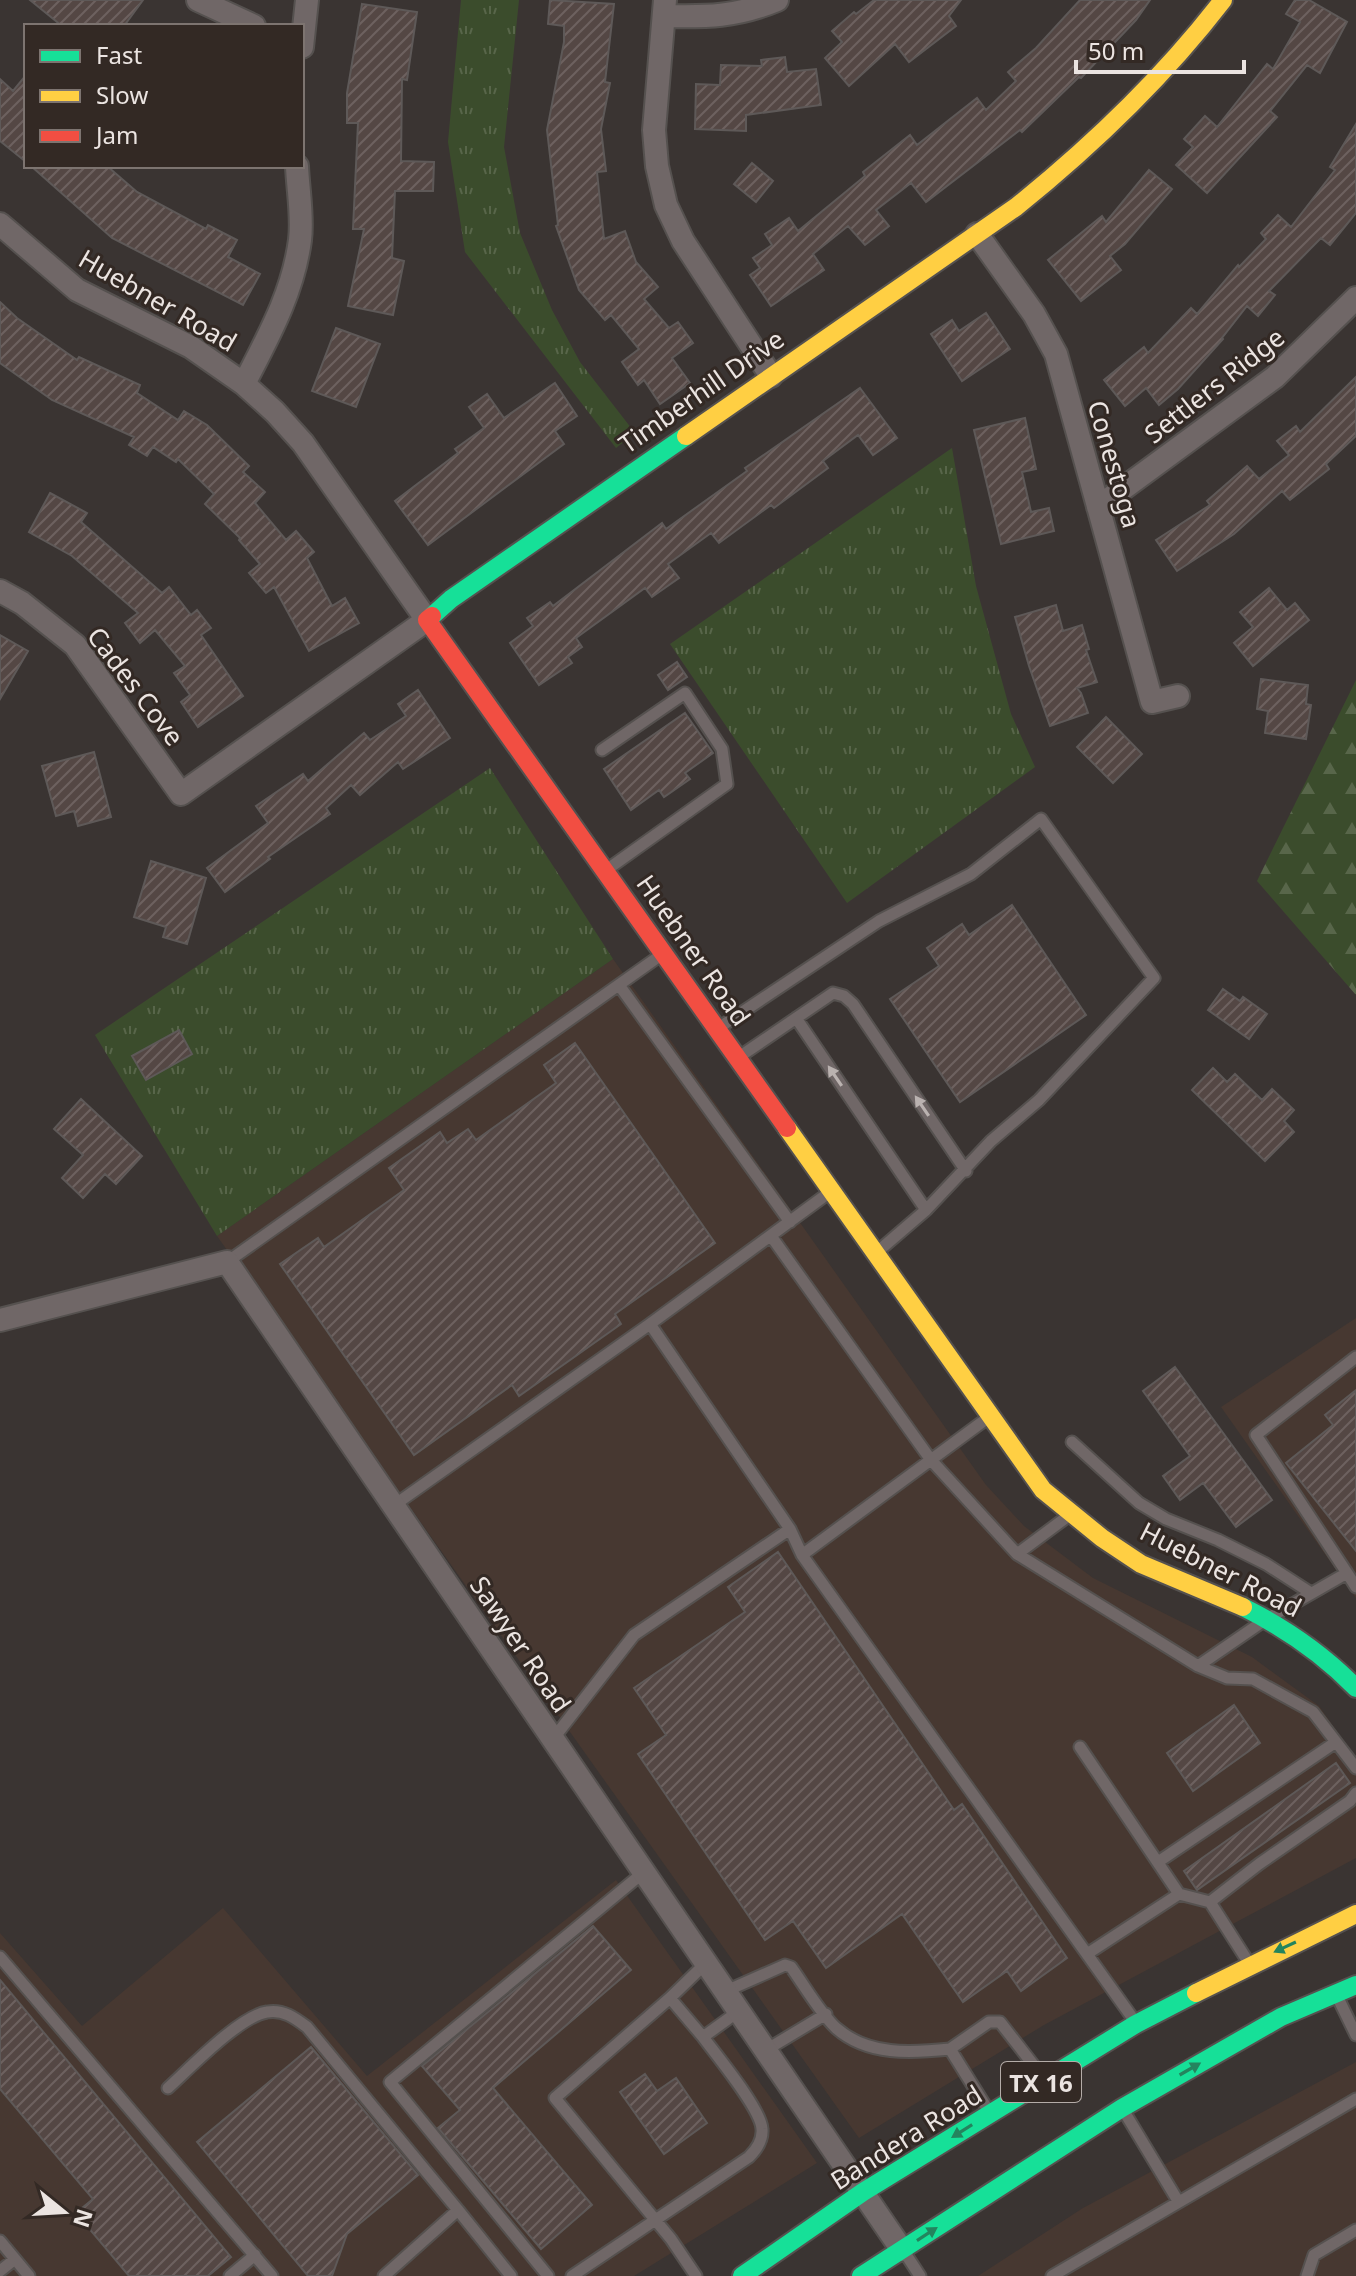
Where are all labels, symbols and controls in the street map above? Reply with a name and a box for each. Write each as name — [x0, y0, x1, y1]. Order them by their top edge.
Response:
legend — [24, 24, 304, 168]
scale bar — [1076, 24, 1244, 74]
text: 50 m — [1088, 34, 1144, 67]
text: Fast — [96, 38, 142, 71]
text: Slow — [96, 78, 148, 111]
text: Jam — [94, 118, 138, 151]
street label: Huebner Road — [72, 240, 244, 360]
street label: Settlers Ridge — [1137, 319, 1291, 451]
street label: Timberhill Drive — [611, 321, 791, 461]
street label: Conestoga — [1080, 396, 1150, 532]
street label: Cades Cove — [79, 619, 193, 753]
street label: Huebner Road — [629, 867, 759, 1033]
one-way arrow — [828, 1066, 843, 1087]
one-way arrow — [915, 1096, 930, 1117]
street label: Huebner Road — [1134, 1513, 1308, 1625]
street label: Sawyer Road — [462, 1569, 580, 1719]
one-way arrow — [1274, 1940, 1297, 1954]
road number: TX 16 — [1001, 2062, 1081, 2102]
one-way arrow — [1179, 2062, 1201, 2076]
street label: Bandera Road — [823, 2076, 989, 2198]
one-way arrow — [951, 2124, 973, 2138]
north arrow — [24, 2172, 104, 2252]
text: N — [67, 2205, 101, 2232]
one-way arrow — [916, 2227, 938, 2241]

